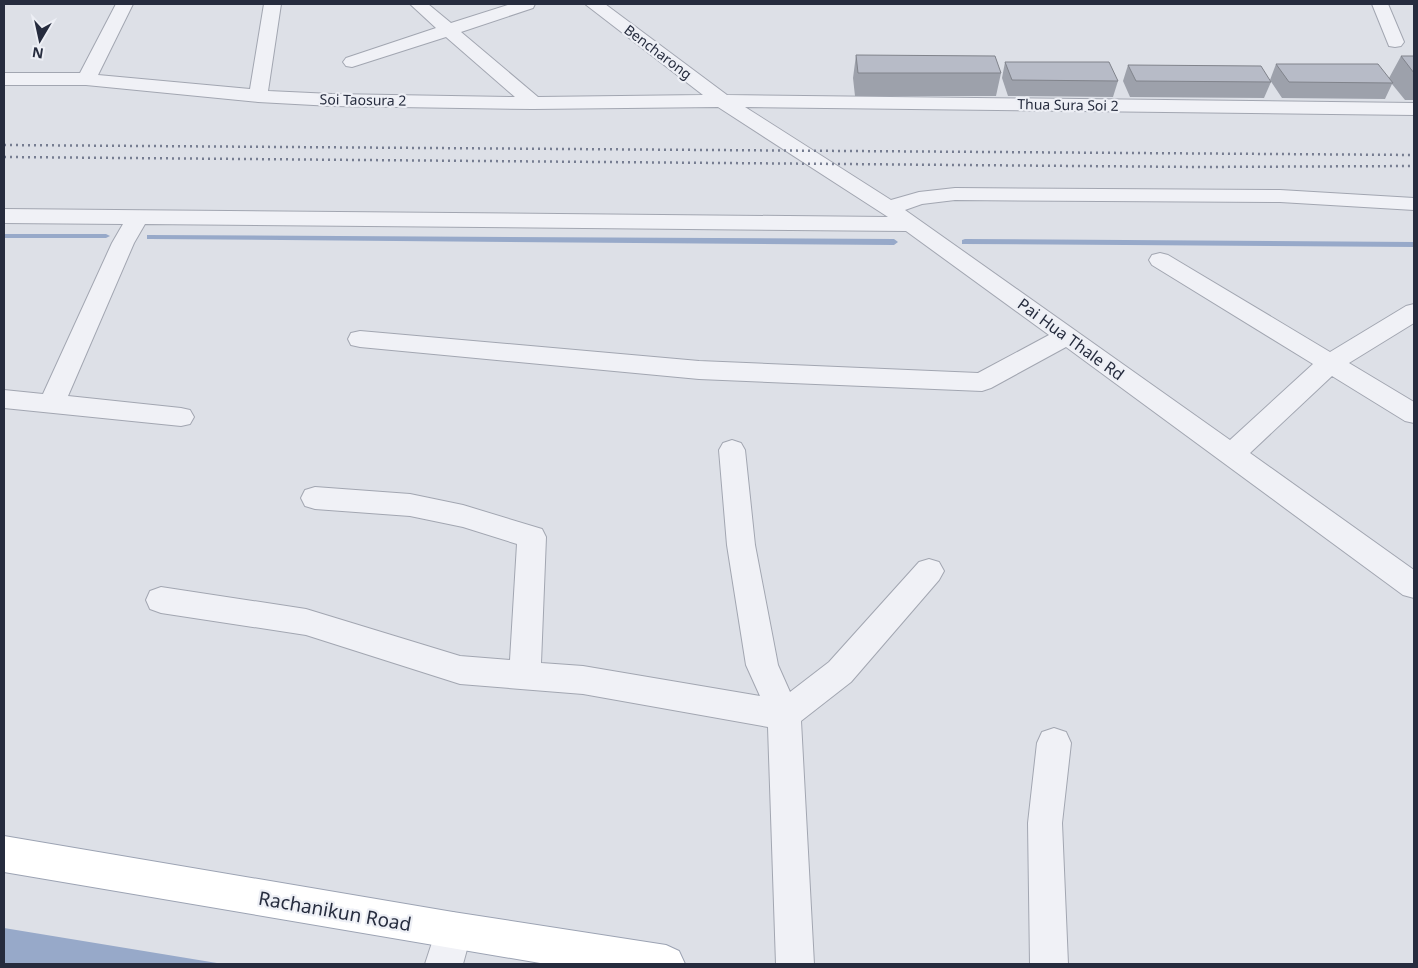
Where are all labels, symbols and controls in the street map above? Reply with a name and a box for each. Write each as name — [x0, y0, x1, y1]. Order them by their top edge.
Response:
north arrow — [15, 15, 65, 65]
street label: Bencharong — [621, 20, 696, 83]
text: N — [31, 43, 45, 64]
street label: Soi Taosura 2 — [319, 89, 407, 110]
street label: Thua Sura Soi 2 — [1017, 94, 1119, 115]
street label: Pai Hua Thale Rd — [1013, 293, 1129, 385]
street label: Rachanikun Road — [256, 885, 414, 937]

